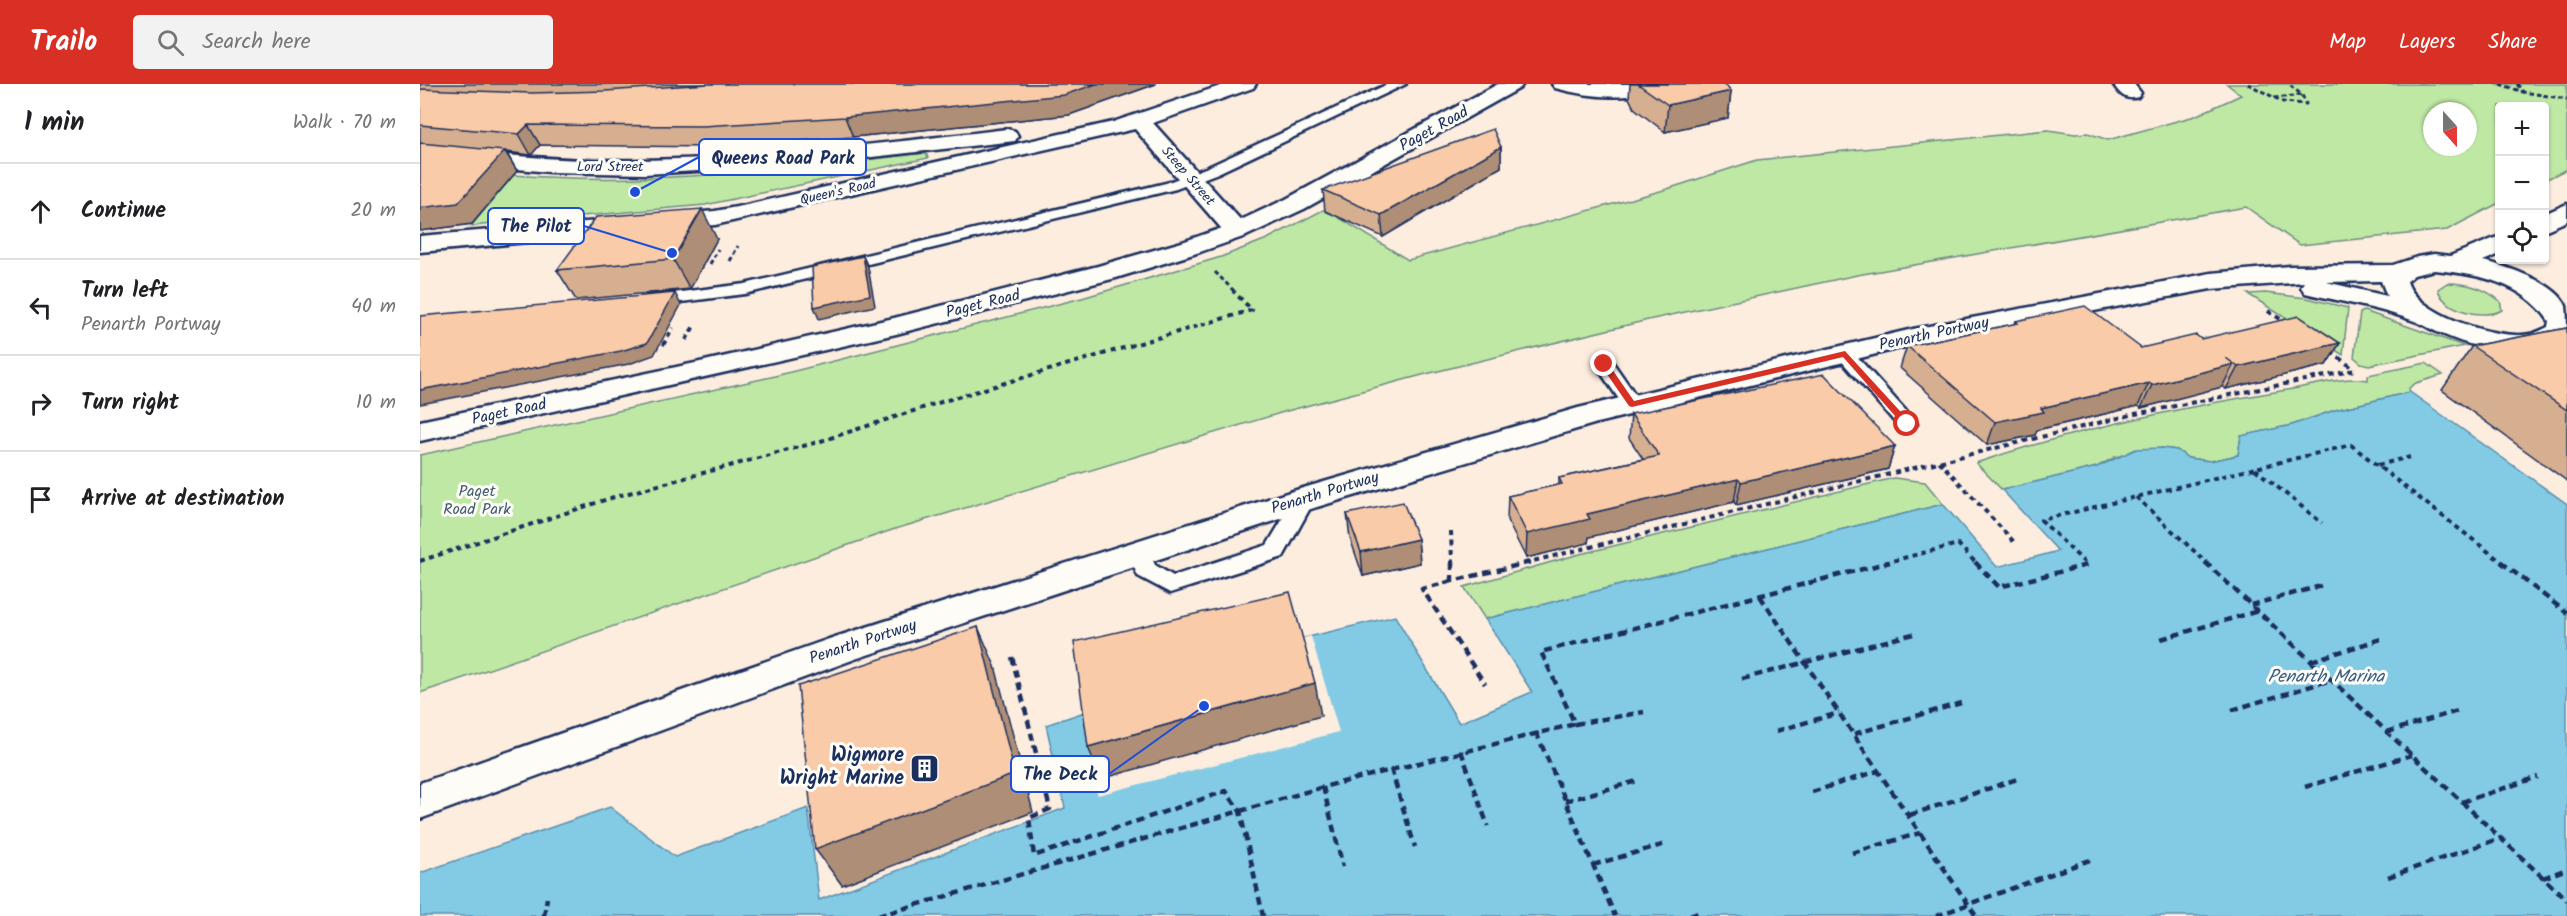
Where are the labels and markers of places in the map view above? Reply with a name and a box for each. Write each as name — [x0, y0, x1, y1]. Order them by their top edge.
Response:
callout: Queens Road Park — [699, 139, 866, 175]
callout: The Pilot — [488, 208, 584, 244]
place label: Wigmore Wright Marine — [780, 740, 904, 795]
building icon: Wigmore Wright Marine — [909, 752, 941, 784]
callout: The Deck — [1011, 756, 1109, 792]

